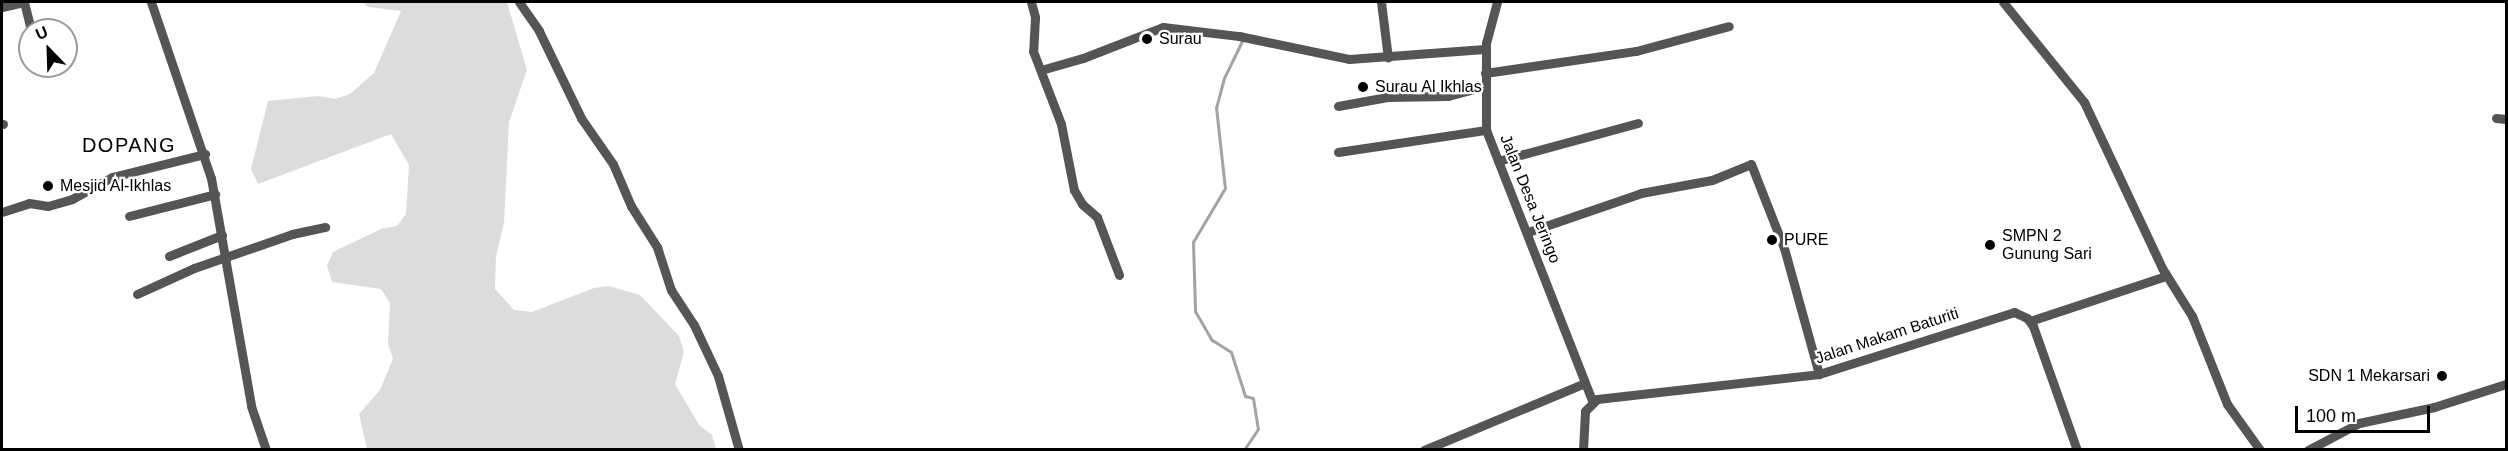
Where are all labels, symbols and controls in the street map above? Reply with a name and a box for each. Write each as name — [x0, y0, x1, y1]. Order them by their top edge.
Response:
north arrow — [18, 18, 78, 78]
text: U — [33, 23, 50, 43]
place label: Surau — [1159, 29, 1202, 49]
marker: Surau — [1140, 32, 1154, 46]
place label: Surau Al Ikhlas — [1375, 77, 1483, 97]
marker: Surau Al Ikhlas — [1356, 80, 1370, 94]
street label: Jalan Desa Jeringo — [1495, 132, 1565, 266]
district label: DOPANG — [82, 133, 176, 157]
place label: Mesjid Al-Ikhlas — [60, 176, 172, 196]
marker: Mesjid Al-Ikhlas — [41, 179, 55, 193]
place label: SMPN 2 Gunung Sari — [2002, 226, 2092, 264]
place label: PURE — [1784, 230, 1828, 250]
marker: PURE — [1765, 233, 1779, 247]
marker: SMPN 2 Gunung Sari — [1983, 238, 1997, 252]
street label: Jalan Makam Baturiti — [1813, 304, 1961, 368]
place label: SDN 1 Mekarsari — [2308, 366, 2430, 386]
marker: SDN 1 Mekarsari — [2435, 369, 2449, 383]
scale bar — [2298, 394, 2433, 432]
text: 100 m — [2306, 406, 2356, 426]

